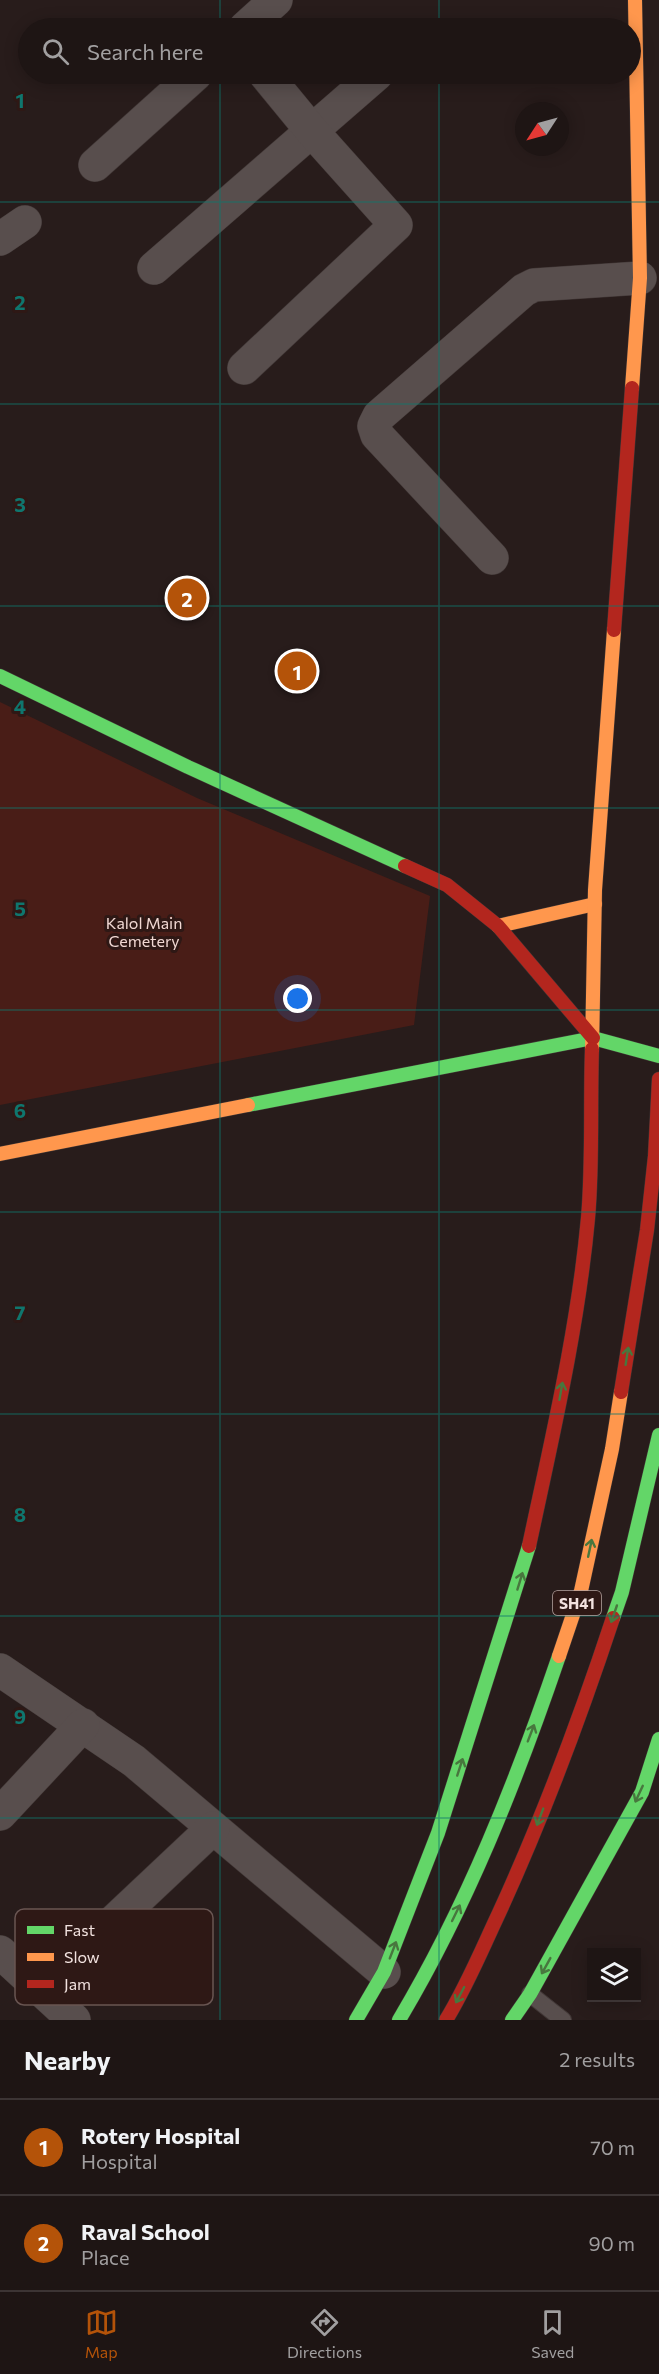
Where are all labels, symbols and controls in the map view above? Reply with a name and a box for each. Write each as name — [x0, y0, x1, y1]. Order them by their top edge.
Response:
search box — [18, 18, 641, 84]
icon: search — [39, 35, 72, 68]
text: Search here — [87, 38, 203, 65]
text: 1 — [15, 88, 25, 112]
north arrow — [515, 102, 569, 156]
text: 2 — [14, 290, 26, 314]
text: 3 — [14, 492, 26, 516]
pin: 2 — [168, 576, 207, 620]
pin: 1 — [278, 648, 316, 694]
text: 4 — [14, 694, 26, 718]
text: 5 — [14, 896, 26, 920]
park label: Kalol Main Cemetery — [106, 913, 182, 950]
your location — [283, 984, 312, 1013]
text: 6 — [14, 1098, 26, 1122]
text: 7 — [15, 1300, 26, 1324]
one-way arrow — [621, 1347, 632, 1366]
one-way arrow — [556, 1381, 567, 1401]
text: 8 — [14, 1502, 26, 1526]
one-way arrow — [585, 1538, 597, 1557]
one-way arrow — [515, 1572, 526, 1591]
road number: SH41 — [553, 1591, 601, 1615]
one-way arrow — [608, 1604, 619, 1623]
text: 9 — [14, 1704, 26, 1728]
one-way arrow — [526, 1724, 537, 1743]
one-way arrow — [455, 1758, 466, 1777]
one-way arrow — [633, 1785, 645, 1803]
one-way arrow — [534, 1807, 545, 1826]
one-way arrow — [450, 1904, 462, 1922]
legend — [15, 1909, 213, 2005]
text: Fast — [64, 1920, 95, 1939]
one-way arrow — [388, 1941, 399, 1959]
text: Slow — [64, 1947, 100, 1966]
map controls — [587, 1948, 641, 2002]
button: layers — [587, 1948, 641, 2002]
one-way arrow — [540, 1956, 551, 1974]
text: Jam — [64, 1974, 91, 1993]
one-way arrow — [454, 1985, 465, 2003]
text: Nearby — [24, 2044, 111, 2075]
text: 2 results — [559, 2047, 635, 2071]
text: Rotery Hospital — [81, 2122, 240, 2149]
text: 1 — [39, 2135, 48, 2159]
text: 70 m — [590, 2135, 635, 2159]
text: Hospital — [81, 2149, 158, 2173]
text: Raval School — [81, 2218, 210, 2245]
text: 2 — [38, 2231, 49, 2255]
text: 90 m — [589, 2231, 635, 2255]
text: Place — [81, 2245, 130, 2269]
tab: Map — [85, 2306, 118, 2361]
tab: Directions — [287, 2306, 362, 2361]
tab: Saved — [531, 2306, 574, 2361]

